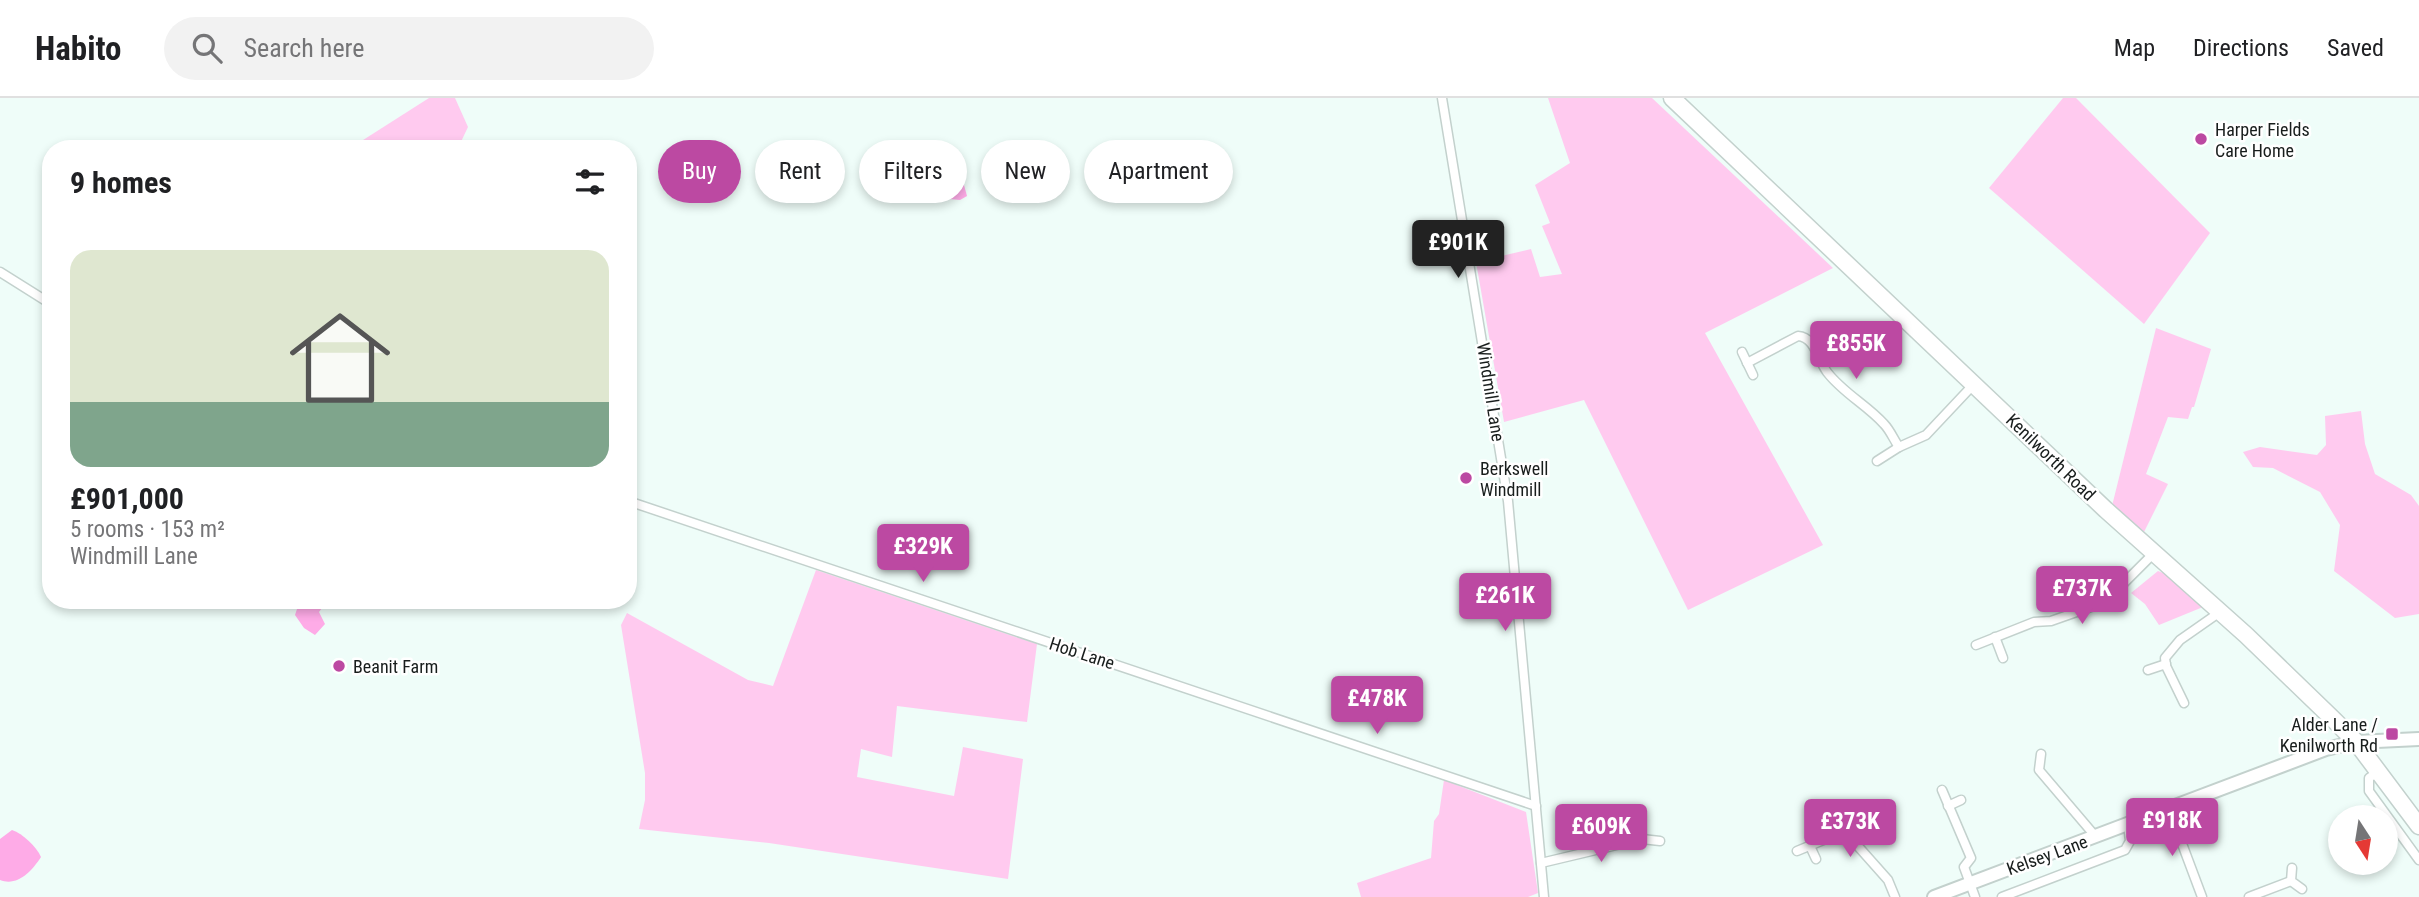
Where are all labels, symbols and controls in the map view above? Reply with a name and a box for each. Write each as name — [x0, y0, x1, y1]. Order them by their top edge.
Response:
search box — [164, 17, 654, 80]
text: Habito — [35, 29, 122, 68]
icon: search — [188, 29, 226, 67]
text: Search here — [244, 33, 364, 63]
text: Map — [2114, 34, 2155, 62]
text: Directions — [2193, 34, 2289, 62]
text: Saved — [2327, 34, 2384, 62]
place label: Harper Fields Care Home — [2215, 119, 2310, 161]
marker: Harper Fields Care Home — [2193, 131, 2209, 147]
chip: Buy — [658, 140, 741, 203]
chip: Rent — [755, 140, 845, 203]
chip: Filters — [859, 140, 967, 203]
chip: New — [981, 140, 1070, 203]
chip: Apartment — [1084, 140, 1233, 203]
icon: filters — [571, 163, 609, 201]
text: 9 homes — [70, 165, 172, 200]
pin: £901K — [1409, 220, 1507, 280]
text: £901K — [1428, 229, 1488, 256]
icon: home — [277, 295, 403, 421]
pin: £855K — [1807, 322, 1905, 381]
text: £855K — [1826, 330, 1886, 357]
street label: Windmill Lane — [1473, 341, 1509, 443]
street label: Kenilworth Road — [2002, 409, 2100, 505]
place label: Berkswell Windmill — [1480, 458, 1548, 500]
marker: Berkswell Windmill — [1458, 470, 1474, 486]
text: £901,000 — [70, 481, 184, 516]
text: 5 rooms · 153 m² — [70, 516, 225, 543]
pin: £329K — [874, 524, 972, 584]
text: £329K — [893, 533, 953, 560]
text: Windmill Lane — [70, 543, 198, 570]
pin: £737K — [2033, 566, 2131, 626]
pin: £261K — [1456, 574, 1554, 633]
text: £737K — [2052, 575, 2112, 602]
text: £261K — [1475, 582, 1535, 609]
street label: Hob Lane — [1047, 633, 1117, 673]
place label: Beanit Farm — [353, 656, 438, 677]
marker: Beanit Farm — [331, 658, 347, 674]
pin: £478K — [1328, 676, 1426, 736]
text: £478K — [1347, 685, 1407, 712]
place label: Alder Lane / Kenilworth Rd — [2280, 714, 2378, 756]
marker: Alder Lane / Kenilworth Rd — [2384, 726, 2400, 742]
pin: £918K — [2123, 798, 2221, 858]
pin: £373K — [1801, 800, 1899, 859]
pin: £609K — [1552, 804, 1650, 864]
north arrow — [2328, 805, 2398, 875]
map controls — [2328, 805, 2398, 875]
text: £918K — [2142, 807, 2202, 834]
text: £373K — [1820, 808, 1880, 835]
text: £609K — [1571, 813, 1631, 840]
street label: Kelsey Lane — [2004, 831, 2090, 879]

